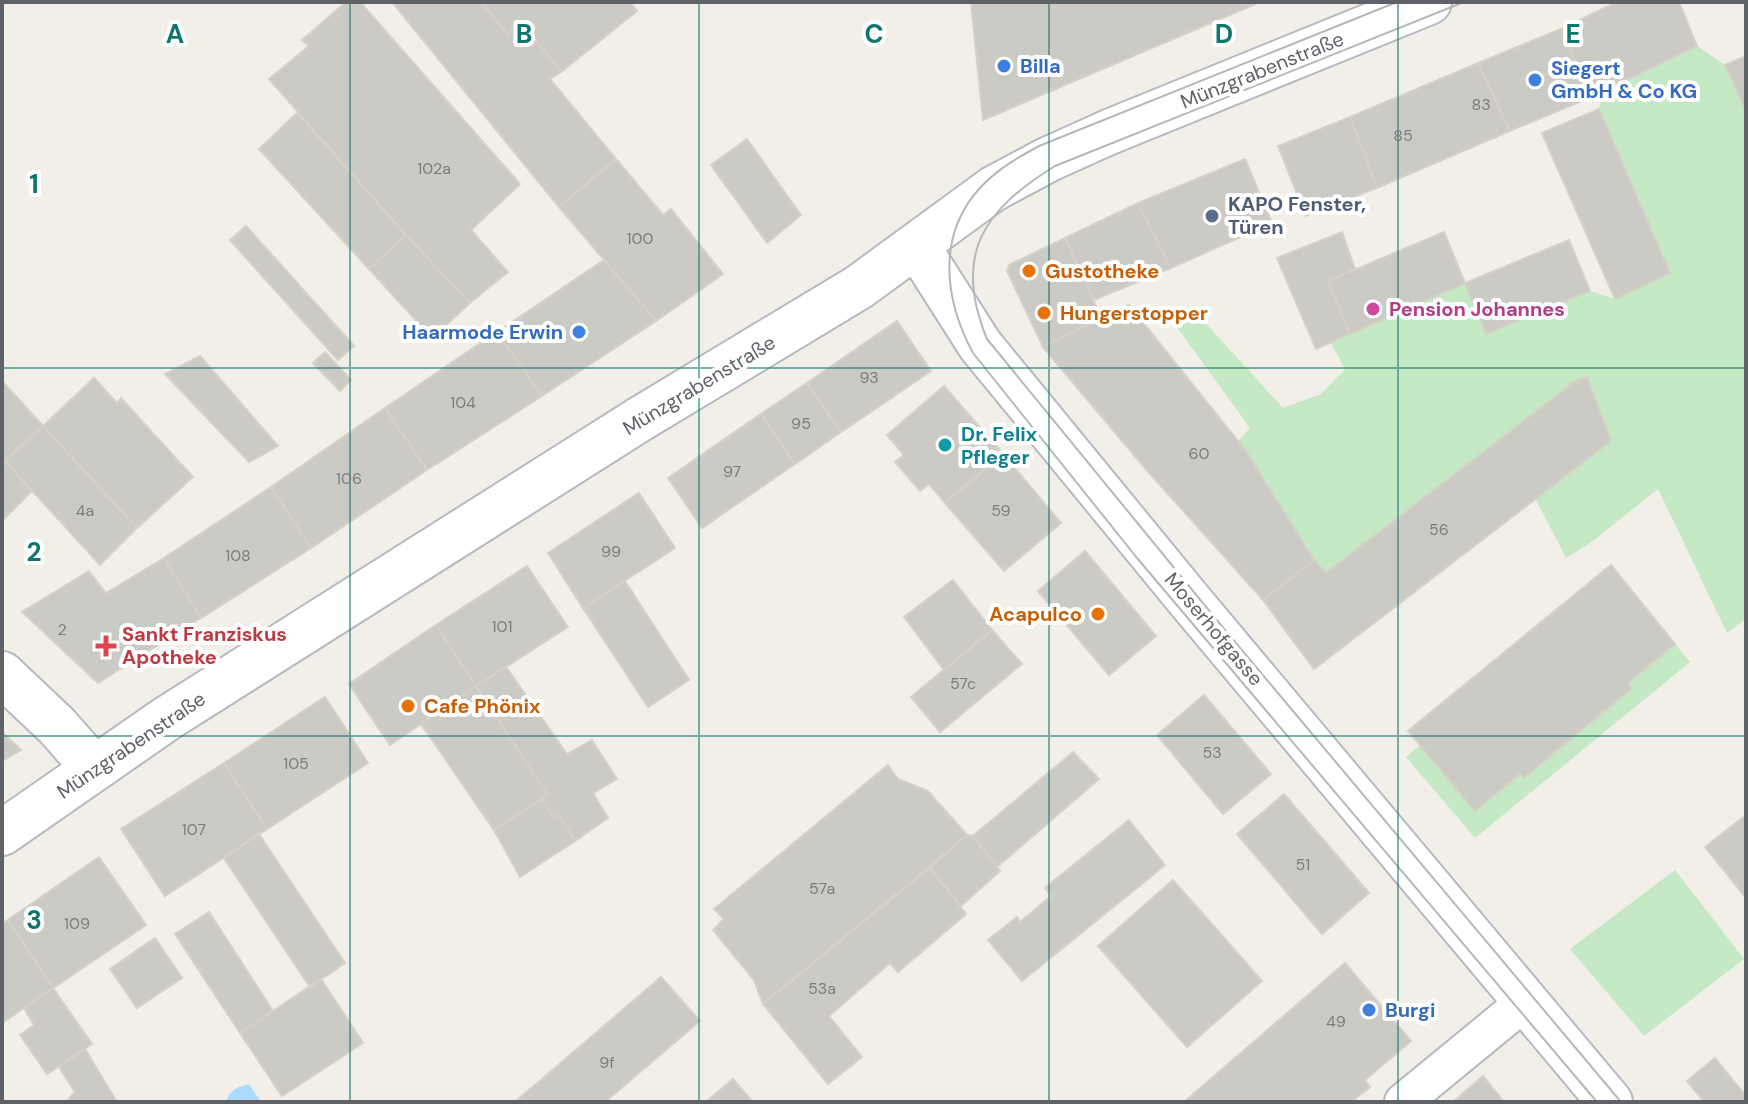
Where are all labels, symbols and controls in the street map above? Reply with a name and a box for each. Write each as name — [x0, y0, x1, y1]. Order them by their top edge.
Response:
text: A — [166, 17, 184, 51]
text: B — [516, 17, 532, 51]
text: C — [864, 17, 884, 51]
text: D — [1215, 17, 1233, 51]
text: E — [1565, 17, 1581, 51]
street label: Münzgrabenstraße — [1177, 25, 1347, 115]
place label: Billa — [1020, 53, 1061, 79]
place label: Siegert GmbH & Co KG — [1551, 55, 1697, 104]
marker: Billa — [995, 57, 1013, 75]
marker: Siegert GmbH & Co KG — [1526, 71, 1544, 89]
house number: 83 — [1471, 94, 1491, 115]
house number: 85 — [1393, 125, 1413, 146]
house number: 102a — [417, 158, 451, 179]
text: 1 — [29, 167, 39, 201]
place label: KAPO Fenster, Türen — [1228, 191, 1366, 240]
marker: KAPO Fenster, Türen — [1203, 207, 1221, 225]
house number: 100 — [627, 228, 653, 249]
place label: Gustotheke — [1045, 258, 1159, 284]
marker: Gustotheke — [1020, 262, 1038, 280]
place label: Pension Johannes — [1389, 296, 1565, 322]
place label: Hungerstopper — [1060, 300, 1208, 326]
marker: Pension Johannes — [1364, 300, 1382, 318]
marker: Hungerstopper — [1035, 304, 1053, 322]
place label: Haarmode Erwin — [402, 319, 563, 345]
marker: Haarmode Erwin — [570, 323, 588, 341]
street label: Münzgrabenstraße — [618, 329, 780, 441]
house number: 93 — [859, 367, 879, 388]
house number: 104 — [450, 392, 476, 413]
house number: 95 — [791, 413, 811, 434]
place label: Dr. Felix Pfleger — [961, 421, 1038, 470]
marker: Dr. Felix Pfleger — [936, 436, 954, 454]
house number: 60 — [1189, 443, 1210, 464]
house number: 97 — [723, 461, 741, 482]
house number: 106 — [336, 468, 362, 489]
house number: 4a — [76, 500, 94, 521]
house number: 59 — [991, 500, 1011, 521]
house number: 56 — [1429, 519, 1449, 540]
text: 2 — [26, 535, 42, 569]
house number: 99 — [601, 541, 621, 562]
house number: 108 — [225, 545, 251, 566]
street label: Moserhofgasse — [1159, 567, 1269, 691]
place label: Acapulco — [989, 601, 1082, 627]
marker: Acapulco — [1089, 605, 1107, 623]
house number: 101 — [492, 616, 512, 637]
house number: 2 — [57, 619, 67, 640]
place label: Sankt Franziskus Apotheke — [122, 621, 287, 670]
marker: Sankt Franziskus Apotheke — [97, 637, 115, 655]
house number: 57c — [950, 673, 976, 694]
street label: Münzgrabenstraße — [52, 686, 210, 804]
place label: Cafe Phönix — [424, 693, 541, 719]
marker: Cafe Phönix — [399, 697, 417, 715]
house number: 53 — [1202, 742, 1222, 763]
house number: 105 — [283, 753, 309, 774]
house number: 107 — [182, 819, 206, 840]
house number: 51 — [1296, 854, 1310, 875]
house number: 57a — [809, 878, 835, 899]
text: 3 — [26, 903, 42, 937]
house number: 109 — [64, 913, 90, 934]
house number: 53a — [808, 978, 836, 999]
place label: Burgi — [1385, 997, 1435, 1023]
marker: Burgi — [1360, 1001, 1378, 1019]
house number: 49 — [1326, 1011, 1346, 1032]
house number: 9f — [599, 1052, 615, 1073]

